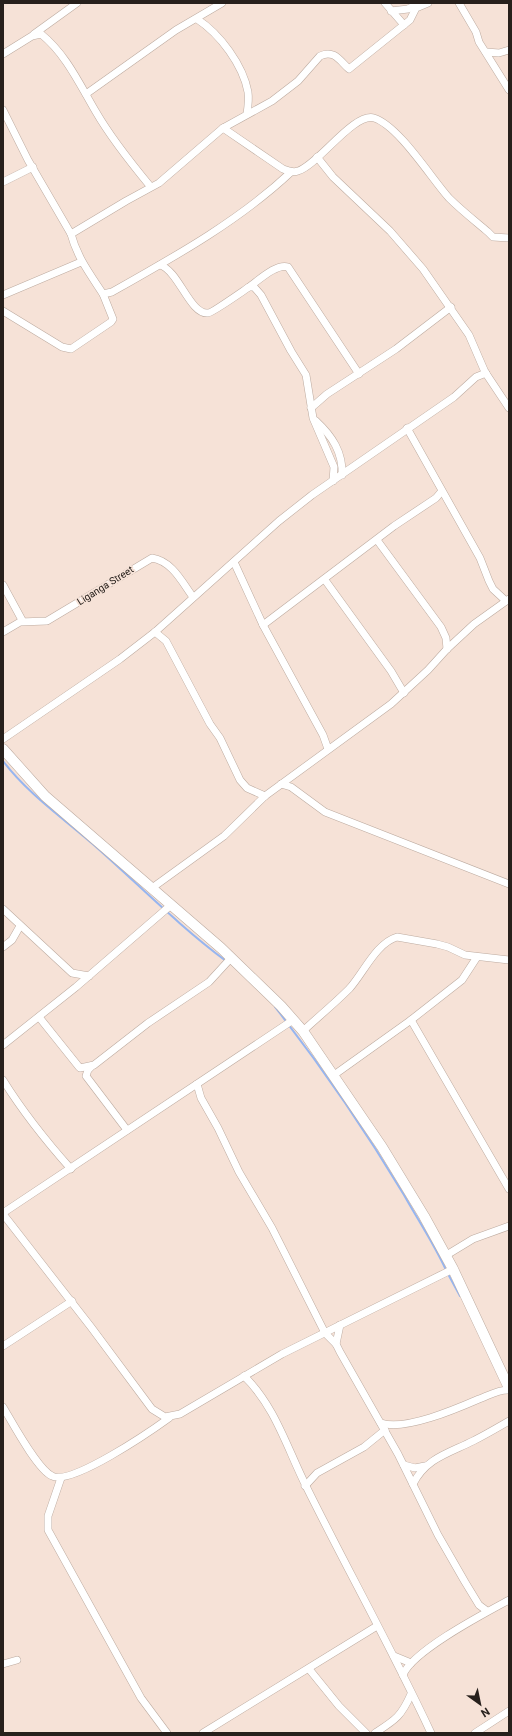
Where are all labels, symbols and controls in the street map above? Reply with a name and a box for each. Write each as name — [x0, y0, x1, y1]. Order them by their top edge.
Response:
street label: Liganga Street — [75, 564, 135, 607]
north arrow — [460, 1684, 500, 1724]
text: N — [478, 1704, 492, 1720]

